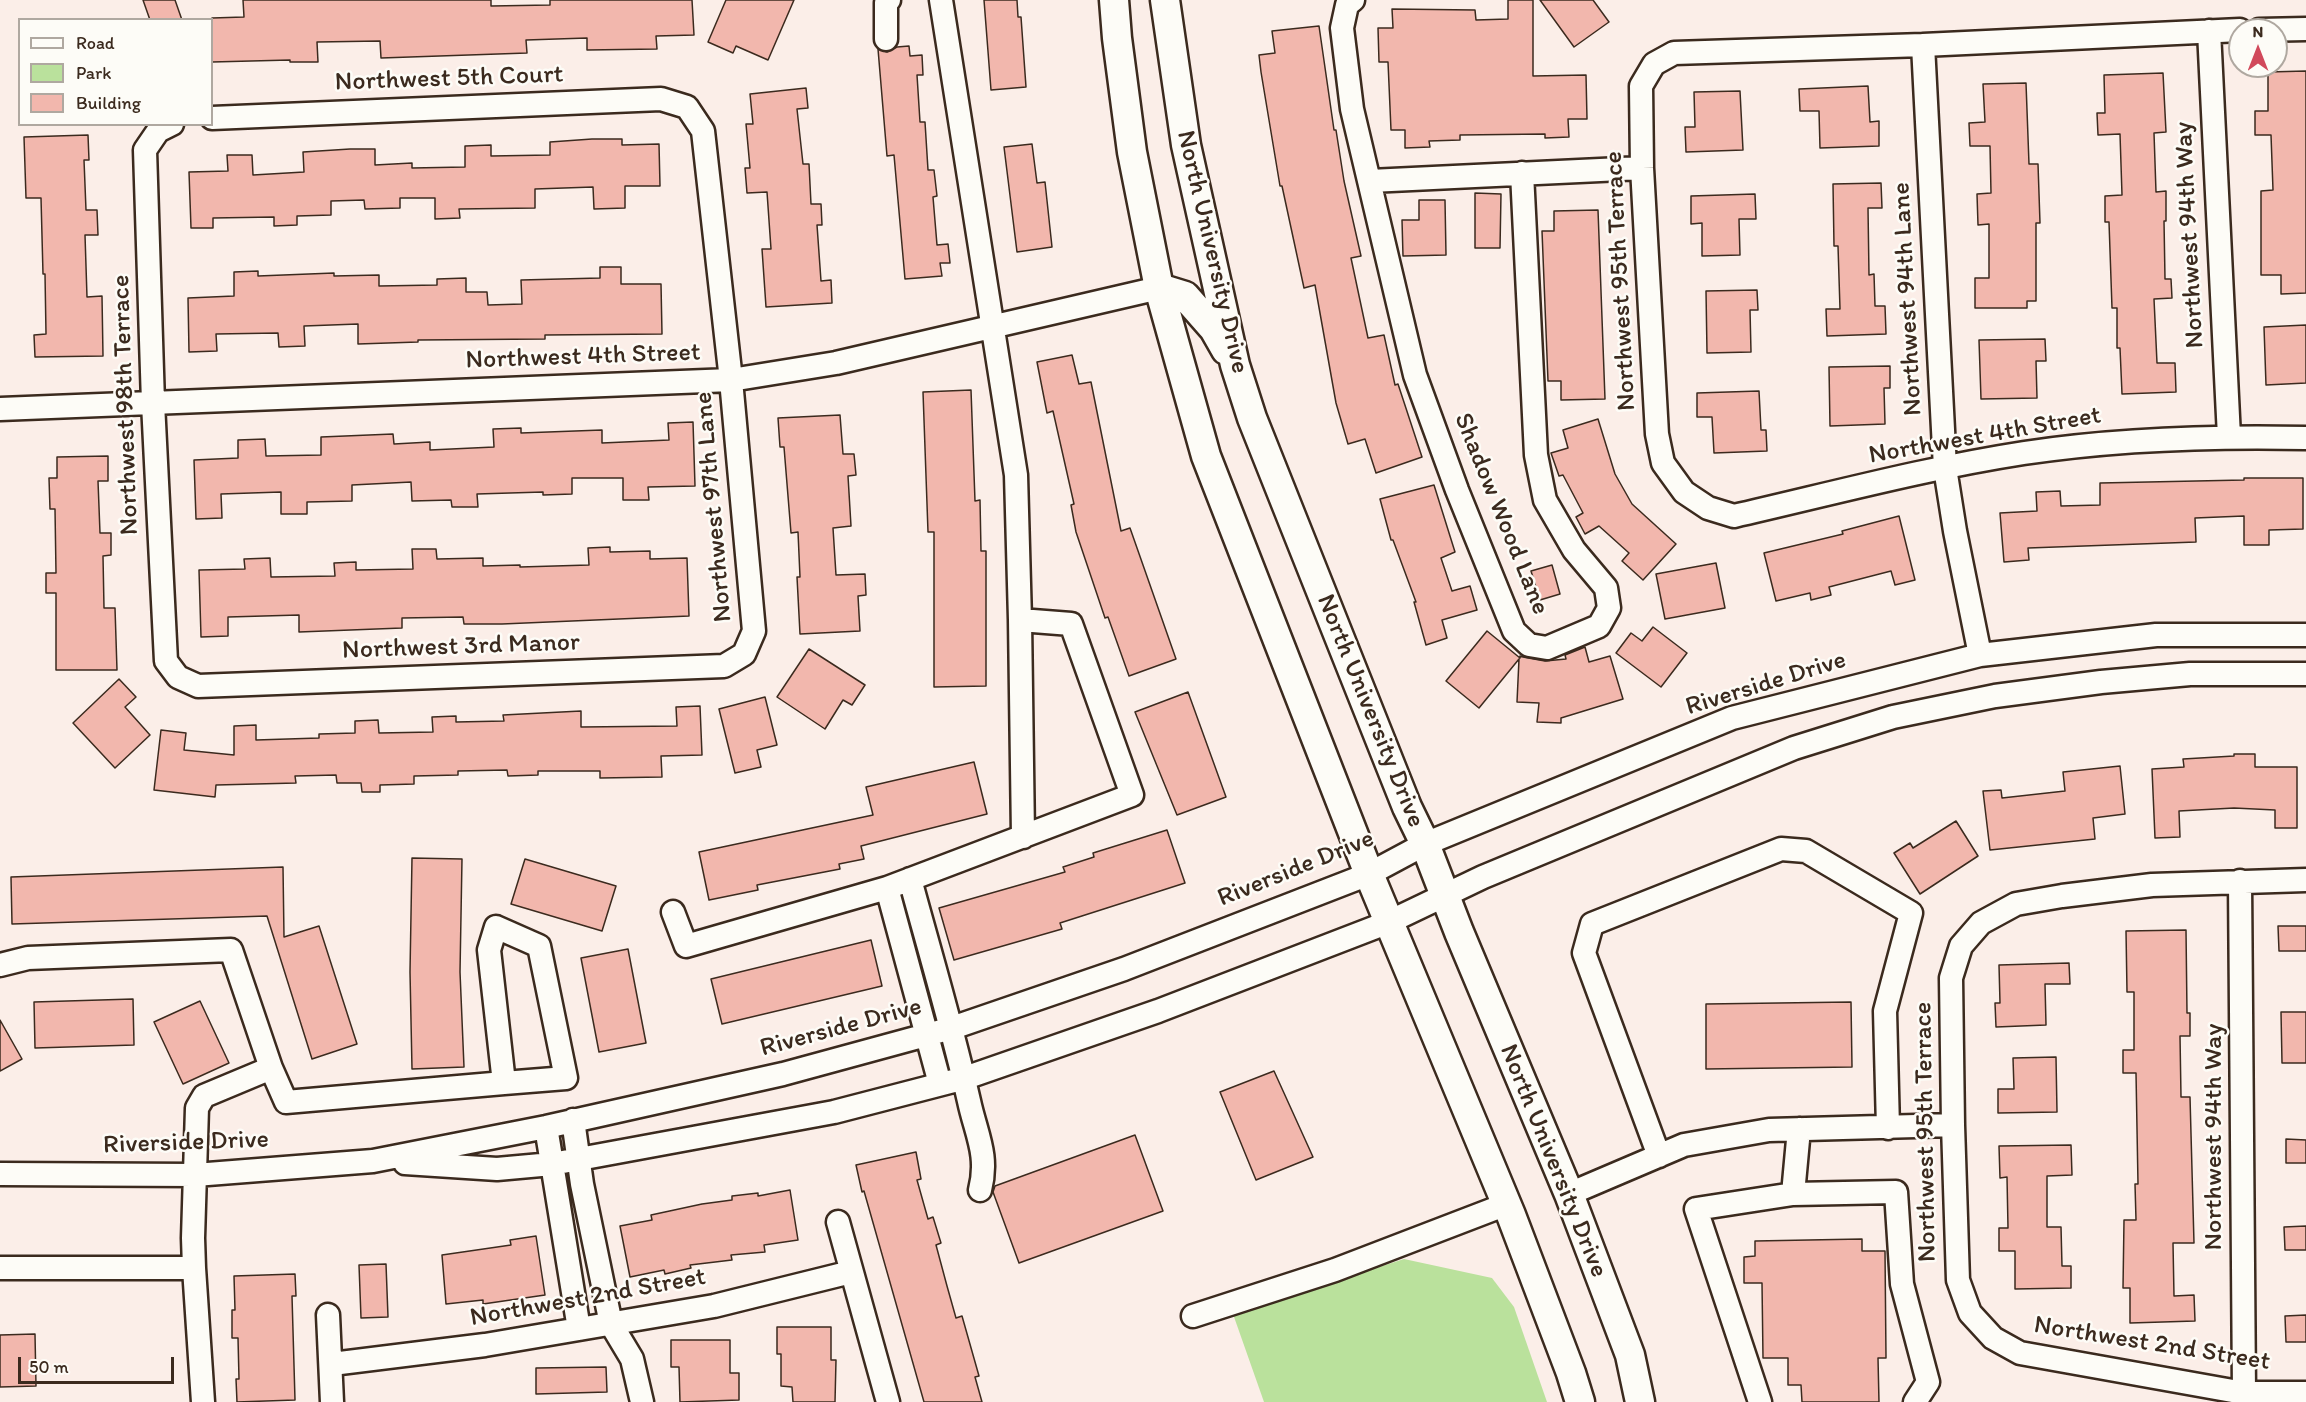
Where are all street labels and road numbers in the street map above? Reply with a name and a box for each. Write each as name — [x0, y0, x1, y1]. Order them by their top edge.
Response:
street label: Northwest 5th Court — [334, 59, 564, 99]
street label: Northwest 94th Way — [2168, 121, 2212, 349]
street label: North University Drive — [1169, 127, 1255, 377]
street label: Northwest 95th Terrace — [1599, 150, 1643, 412]
street label: Northwest 94th Lane — [1886, 181, 1930, 417]
street label: Northwest 98th Terrace — [106, 274, 146, 536]
street label: Northwest 4th Street — [465, 337, 701, 377]
street label: Northwest 97th Lane — [688, 391, 740, 623]
street label: Northwest 4th Street — [1866, 400, 2104, 472]
street label: Shadow Wood Lane — [1446, 409, 1556, 619]
street label: North University Drive — [1309, 590, 1431, 832]
street label: Northwest 3rd Manor — [342, 627, 580, 667]
street label: Riverside Drive — [1682, 645, 1850, 723]
street label: Riverside Drive — [1213, 823, 1379, 915]
street label: Riverside Drive — [757, 991, 925, 1065]
street label: Northwest 95th Terrace — [1908, 1002, 1944, 1262]
street label: Northwest 94th Way — [2198, 1024, 2230, 1250]
street label: North University Drive — [1492, 1040, 1614, 1282]
street label: Riverside Drive — [103, 1125, 269, 1161]
street label: Northwest 2nd Street — [468, 1262, 708, 1334]
street label: Northwest 2nd Street — [2032, 1310, 2272, 1378]

